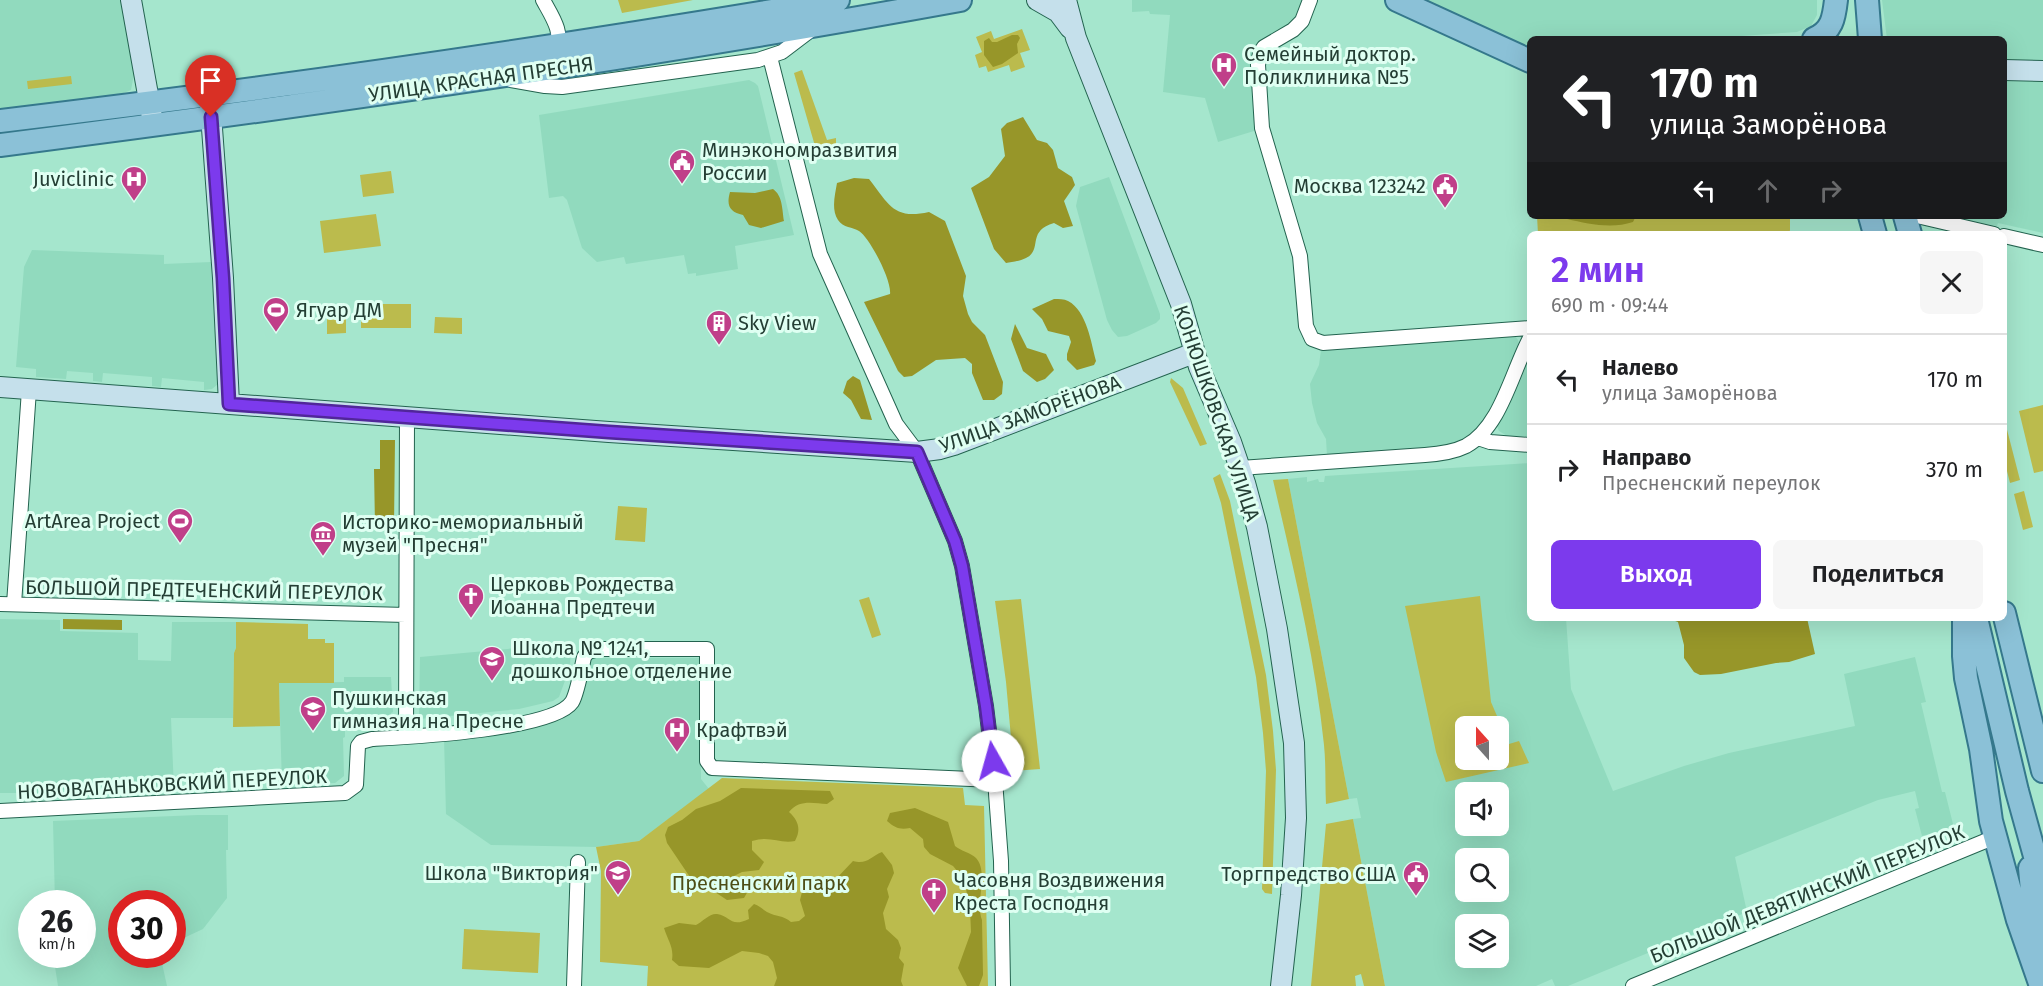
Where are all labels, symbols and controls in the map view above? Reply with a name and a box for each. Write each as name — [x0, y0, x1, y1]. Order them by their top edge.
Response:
place label: Семейный доктор. Поликлиника №5 — [1244, 42, 1416, 89]
hospital icon: Семейный доктор. Поликлиника №5 — [1209, 50, 1239, 88]
street label: УЛИЦА КРАСНАЯ ПРЕСНЯ — [367, 51, 595, 107]
pin — [185, 55, 236, 117]
text: 170 m — [1650, 58, 1759, 108]
icon: left — [1551, 60, 1629, 138]
icon: arrive — [194, 64, 227, 97]
text: улица Заморёнова — [1650, 109, 1887, 141]
place label: Минэкономразвития России — [702, 138, 898, 185]
public building icon: Минэкономразвития России — [667, 147, 697, 185]
hospital icon: Juviclinic — [119, 164, 149, 202]
place label: Juviclinic — [33, 167, 114, 191]
public building icon: Москва 123242 — [1430, 171, 1460, 209]
place label: Москва 123242 — [1294, 174, 1426, 198]
icon: left — [1688, 174, 1721, 207]
icon: ahead — [1751, 174, 1784, 207]
icon: right — [1814, 174, 1847, 207]
text: 2 мин — [1551, 248, 1645, 292]
button: close — [1920, 251, 1983, 314]
text: 690 m · 09:44 — [1551, 293, 1668, 317]
sports icon: Ягуар ДМ — [261, 295, 291, 333]
place label: Ягуар ДМ — [296, 298, 382, 322]
street label: КОНЮШКОВСКАЯ УЛИЦА — [1169, 302, 1265, 525]
building icon: Sky View — [704, 308, 734, 346]
place label: Sky View — [738, 311, 816, 335]
text: Налево — [1602, 354, 1678, 381]
icon: left — [1551, 363, 1584, 396]
text: 170 m — [1927, 366, 1983, 393]
street label: УЛИЦА ЗАМОРЁНОВА — [936, 370, 1125, 458]
text: улица Заморёнова — [1602, 381, 1778, 405]
text: Направо — [1602, 444, 1691, 471]
icon: right — [1551, 453, 1584, 486]
text: 370 m — [1926, 456, 1983, 483]
text: Пресненский переулок — [1602, 471, 1820, 495]
sports icon: ArtArea Project — [165, 506, 195, 544]
place label: ArtArea Project — [25, 509, 161, 533]
place label: Историко-мемориальный музей "Пресня" — [342, 510, 584, 557]
museum icon: Историко-мемориальный музей "Пресня" — [308, 519, 338, 557]
button: Выход — [1551, 540, 1761, 609]
button: Поделиться — [1773, 540, 1983, 609]
place label: Церковь Рождества Иоанна Предтечи — [490, 572, 674, 619]
street label: БОЛЬШОЙ ПРЕДТЕЧЕНСКИЙ ПЕРЕУЛОК — [25, 575, 383, 605]
church icon: Церковь Рождества Иоанна Предтечи — [456, 581, 486, 619]
place label: Школа № 1241, дошкольное отделение — [512, 636, 732, 683]
school or university icon: Школа № 1241, дошкольное отделение — [477, 644, 507, 682]
place label: Пушкинская гимназия на Пресне — [332, 686, 524, 733]
school or university icon: Пушкинская гимназия на Пресне — [298, 694, 328, 732]
hospital icon: Крафтвэй — [662, 715, 692, 753]
north arrow — [1455, 716, 1509, 770]
map controls — [1455, 716, 1509, 968]
place label: Крафтвэй — [696, 718, 788, 742]
position arrow — [961, 729, 1025, 793]
street label: НОВОВАГАНЬКОВСКИЙ ПЕРЕУЛОК — [16, 764, 328, 804]
button: sound — [1455, 782, 1509, 836]
street label: БОЛЬШОЙ ДЕВЯТИНСКИЙ ПЕРЕУЛОК — [1646, 820, 1968, 968]
button: search — [1455, 848, 1509, 902]
school or university icon: Школа "Виктория" — [603, 858, 633, 896]
public building icon: Торгпредство США — [1401, 859, 1431, 897]
place label: Школа "Виктория" — [425, 861, 598, 885]
place label: Торгпредство США — [1221, 862, 1397, 886]
place label: Часовня Воздвижения Креста Господня — [954, 868, 1165, 915]
park label: Пресненский парк — [672, 871, 847, 895]
church icon: Часовня Воздвижения Креста Господня — [919, 876, 949, 914]
speed limit sign: 30 — [108, 890, 186, 968]
text: 26 — [41, 904, 73, 940]
button: layers — [1455, 914, 1509, 968]
text: km/h — [38, 935, 76, 953]

